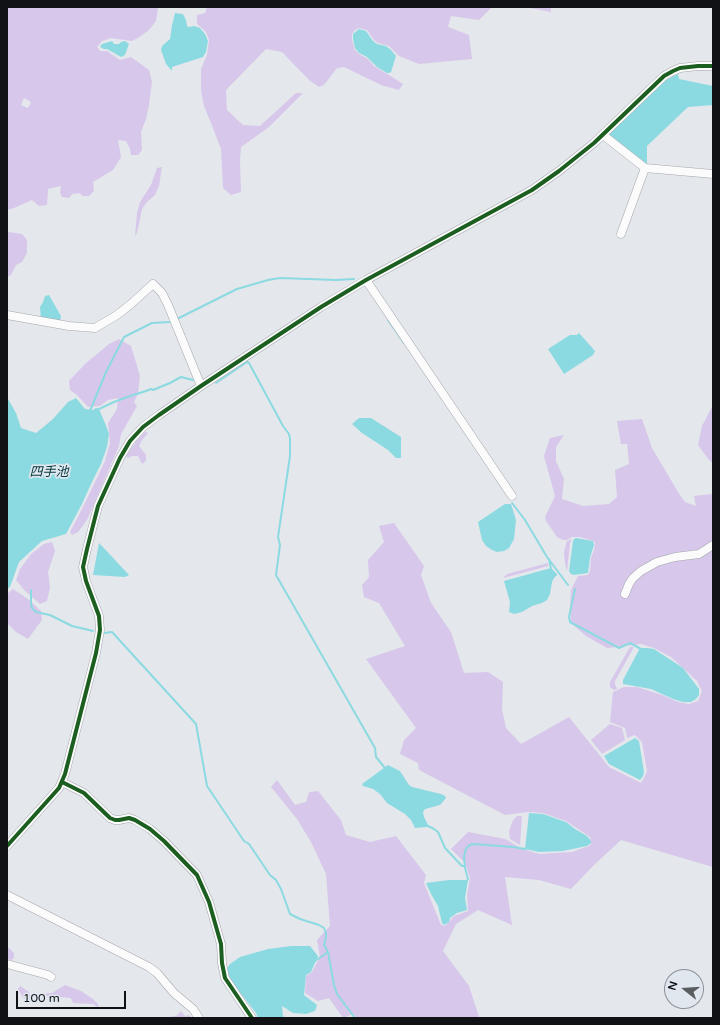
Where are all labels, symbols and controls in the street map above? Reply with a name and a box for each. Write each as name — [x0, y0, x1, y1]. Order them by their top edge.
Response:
water label: 四手池 — [30, 465, 68, 481]
north arrow — [664, 969, 704, 1009]
text: N — [665, 980, 681, 992]
scale bar — [18, 983, 128, 1009]
text: 100 m — [23, 991, 60, 1005]

